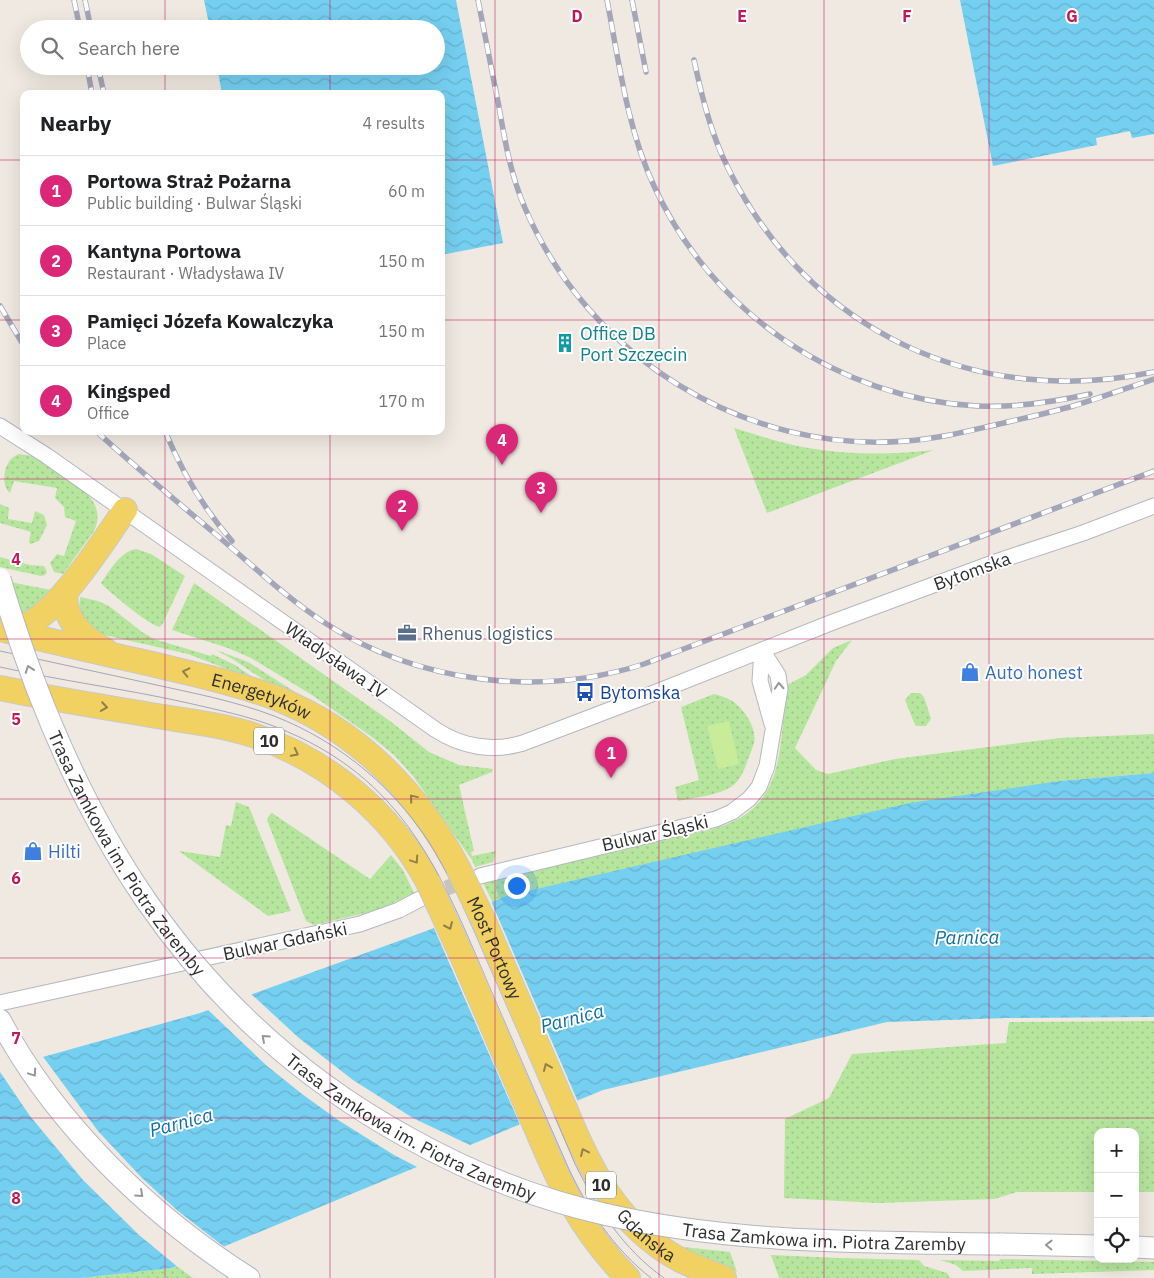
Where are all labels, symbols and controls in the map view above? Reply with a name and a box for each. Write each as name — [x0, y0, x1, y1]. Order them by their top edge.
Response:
text: D — [571, 6, 583, 26]
text: E — [737, 6, 747, 26]
text: F — [902, 6, 912, 26]
text: G — [1066, 6, 1078, 26]
search box — [20, 20, 445, 75]
icon: search — [38, 34, 66, 62]
text: Search here — [78, 36, 180, 60]
text: Nearby — [40, 109, 111, 137]
text: 4 results — [362, 113, 425, 133]
text: Portowa Straż Pożarna — [87, 169, 291, 193]
text: 1 — [51, 181, 61, 201]
text: 60 m — [388, 181, 425, 201]
text: Public building · Bulwar Śląski — [87, 193, 302, 213]
text: Kantyna Portowa — [87, 239, 241, 263]
text: 2 — [51, 251, 61, 271]
text: 150 m — [378, 251, 425, 271]
text: Restaurant · Władysława IV — [87, 263, 284, 283]
text: Pamięci Józefa Kowalczyka — [87, 309, 334, 333]
text: 3 — [51, 321, 61, 341]
text: 150 m — [378, 321, 425, 341]
place label: Office DB Port Szczecin — [580, 322, 687, 366]
building icon: Office DB Port Szczecin — [554, 332, 576, 354]
text: Place — [87, 333, 126, 353]
text: Kingsped — [87, 379, 171, 403]
text: 4 — [51, 391, 61, 411]
text: 170 m — [378, 391, 425, 411]
text: Office — [87, 403, 129, 423]
pin: 4 — [486, 424, 518, 465]
pin: 3 — [525, 472, 557, 513]
pin: 2 — [386, 490, 418, 531]
street label: Bytomska — [930, 546, 1014, 596]
text: 4 — [11, 549, 21, 569]
street label: Władysława IV — [281, 616, 391, 704]
office icon: Rhenus logistics — [396, 622, 418, 644]
place label: Rhenus logistics — [422, 622, 553, 645]
shop icon: Auto honest — [959, 661, 981, 683]
place label: Auto honest — [985, 661, 1083, 684]
one-way arrow — [25, 665, 35, 674]
one-way arrow — [181, 667, 190, 678]
street label: Energetyków — [209, 667, 316, 724]
bus stop icon: Bytomska — [574, 681, 596, 703]
place label: Bytomska — [600, 681, 681, 704]
one-way arrow — [773, 681, 784, 689]
one-way arrow — [100, 701, 108, 712]
text: 5 — [11, 709, 21, 729]
street label: Trasa Zamkowa im. Piotra Zaremby — [44, 727, 211, 980]
road number: 10 — [254, 728, 284, 754]
pin: 1 — [595, 737, 627, 778]
one-way arrow — [290, 747, 299, 757]
one-way arrow — [409, 794, 418, 803]
street label: Bulwar Śląski — [599, 810, 711, 856]
shop icon: Hilti — [22, 840, 44, 862]
place label: Hilti — [48, 840, 81, 863]
one-way arrow — [409, 854, 418, 864]
text: 6 — [11, 868, 21, 888]
your location — [504, 873, 530, 899]
street label: Most Portowy — [462, 892, 528, 1003]
street label: Bulwar Gdański — [221, 917, 349, 965]
one-way arrow — [443, 921, 454, 930]
water label: Parnica — [934, 924, 1000, 950]
water label: Parnica — [538, 998, 606, 1038]
text: 7 — [11, 1028, 21, 1048]
one-way arrow — [262, 1035, 271, 1044]
street label: Trasa Zamkowa im. Piotra Zaremby — [281, 1048, 539, 1206]
one-way arrow — [542, 1063, 553, 1072]
one-way arrow — [27, 1067, 36, 1076]
water label: Parnica — [147, 1102, 215, 1142]
map controls — [1094, 1128, 1139, 1263]
button: + — [1094, 1128, 1139, 1173]
one-way arrow — [579, 1148, 590, 1157]
road number: 10 — [586, 1172, 616, 1198]
button: − — [1094, 1173, 1139, 1218]
text: 8 — [11, 1188, 21, 1208]
one-way arrow — [135, 1188, 144, 1197]
street label: Gdańska — [612, 1204, 681, 1267]
street label: Trasa Zamkowa im. Piotra Zaremby — [681, 1217, 966, 1255]
button: locate — [1094, 1218, 1139, 1263]
one-way arrow — [1045, 1240, 1053, 1251]

